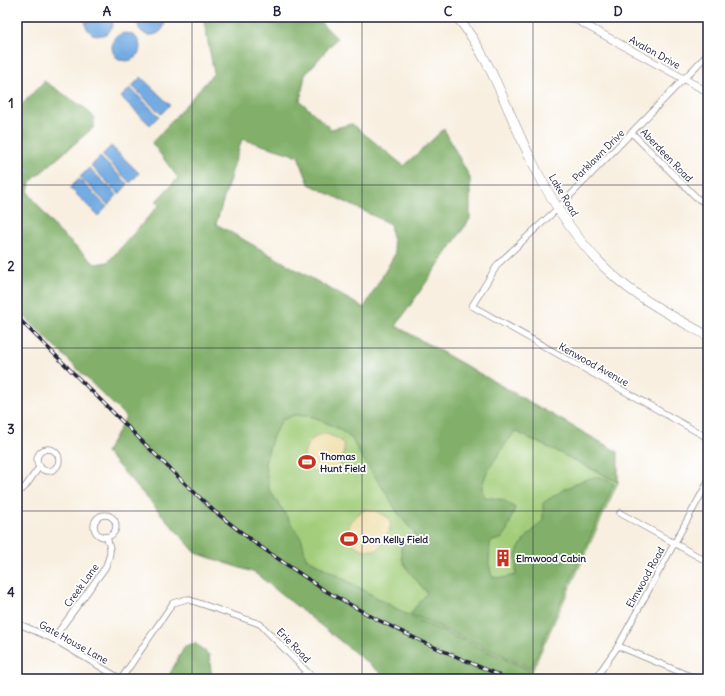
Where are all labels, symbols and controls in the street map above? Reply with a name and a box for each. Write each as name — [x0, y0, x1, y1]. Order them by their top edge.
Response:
text: A — [103, 3, 112, 20]
text: B — [273, 3, 282, 20]
text: C — [444, 3, 453, 20]
text: D — [613, 3, 623, 20]
street label: Avalon Drive — [627, 33, 683, 72]
text: 1 — [8, 95, 14, 112]
street label: Aberdeen Road — [638, 126, 696, 185]
street label: Parklawn Drive — [570, 127, 627, 184]
street label: Lake Road — [546, 172, 581, 219]
text: 2 — [7, 258, 15, 275]
street label: Kenwood Avenue — [557, 340, 631, 389]
text: 3 — [7, 421, 15, 438]
place label: Thomas Hunt Field — [320, 450, 366, 475]
sports icon: Thomas Hunt Field — [297, 452, 317, 472]
sports icon: Don Kelly Field — [339, 529, 359, 549]
place label: Don Kelly Field — [362, 533, 428, 546]
street label: Elmwood Road — [623, 544, 668, 610]
building icon: Elmwood Cabin — [493, 548, 513, 568]
place label: Elmwood Cabin — [516, 552, 586, 565]
street label: Creek Lane — [61, 561, 102, 610]
text: 4 — [7, 584, 15, 601]
street label: Gate House Lane — [37, 618, 111, 667]
street label: Erie Road — [274, 625, 313, 666]

